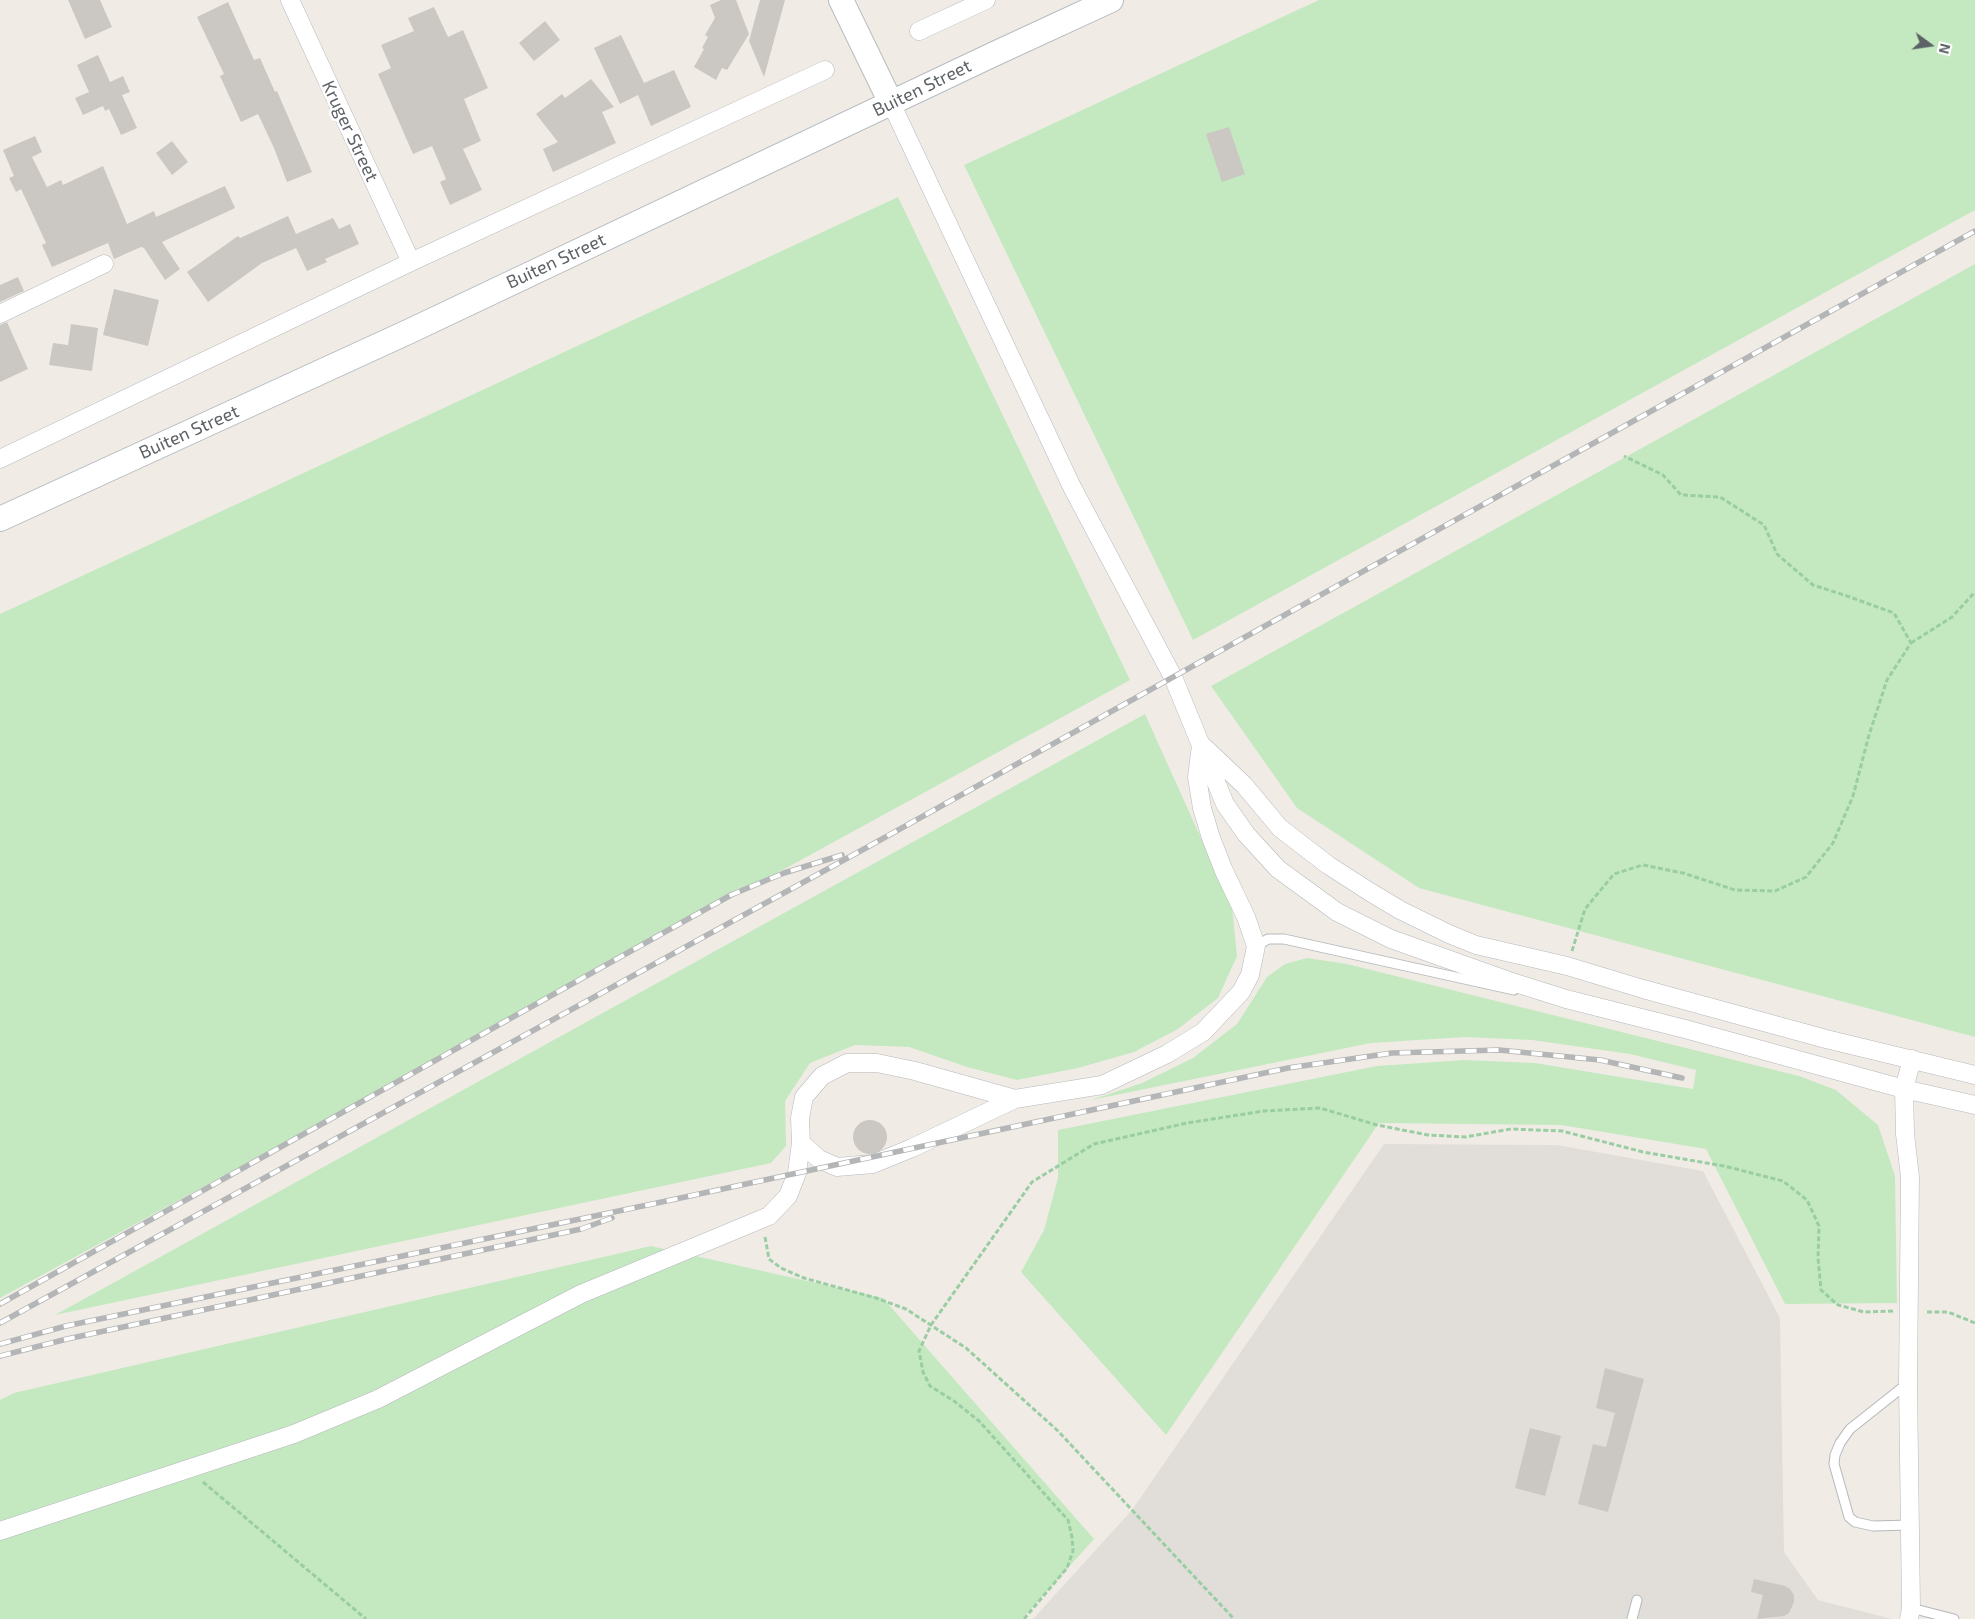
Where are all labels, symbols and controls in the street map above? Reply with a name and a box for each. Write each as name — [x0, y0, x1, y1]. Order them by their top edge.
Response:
north arrow — [1905, 20, 1955, 70]
text: N — [1936, 42, 1955, 56]
street label: Buiten Street — [869, 55, 975, 121]
street label: Kruger Street — [317, 77, 383, 185]
street label: Buiten Street — [503, 229, 609, 293]
street label: Buiten Street — [136, 400, 242, 464]

